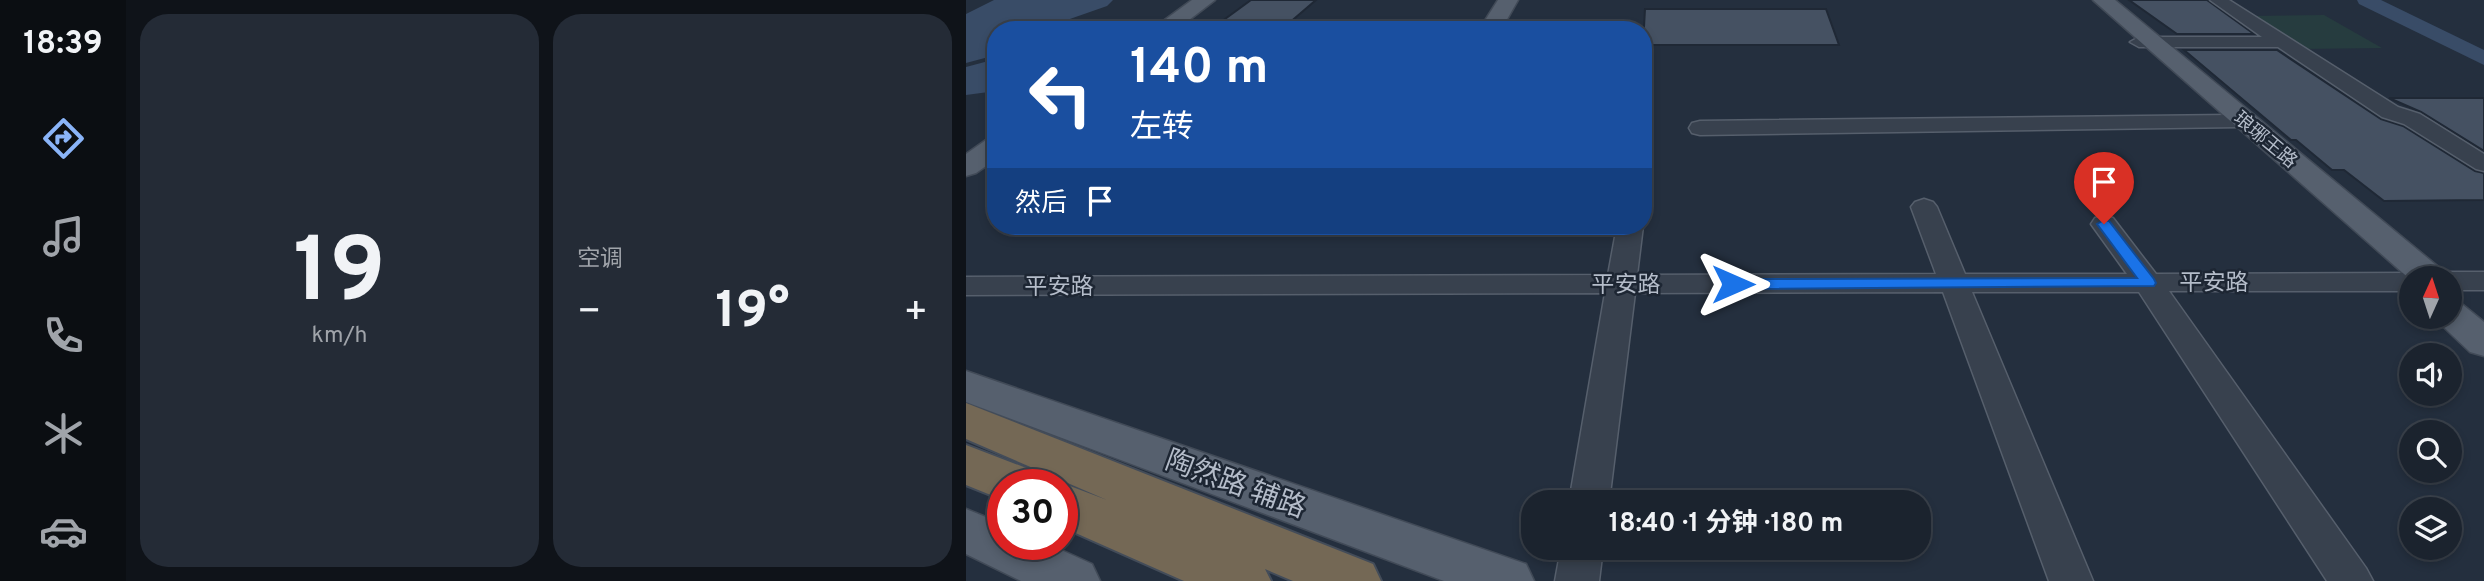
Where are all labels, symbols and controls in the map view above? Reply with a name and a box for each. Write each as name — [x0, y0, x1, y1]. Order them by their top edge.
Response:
text: 18:39 — [23, 25, 103, 65]
text: 140 m — [1130, 39, 1269, 101]
icon: left — [1015, 49, 1106, 140]
street label: 琅琊王路 — [2228, 107, 2302, 174]
text: 左转 — [1130, 109, 1194, 149]
icon: directions — [39, 114, 88, 163]
pin — [2074, 152, 2134, 224]
icon: arrive — [2085, 163, 2123, 201]
icon: arrive — [1081, 182, 1119, 220]
text: 然后 — [1015, 188, 1067, 221]
icon: music — [39, 212, 88, 261]
text: 19 — [293, 219, 386, 334]
text: 空调 — [577, 246, 623, 275]
position arrow — [1696, 247, 1770, 321]
north arrow — [2399, 266, 2462, 329]
map controls — [2399, 266, 2462, 560]
street label: 平安路 — [2180, 270, 2249, 299]
street label: 平安路 — [1592, 272, 1661, 301]
street label: 平安路 — [1025, 274, 1094, 303]
text: 19° — [715, 280, 790, 346]
text: − — [577, 289, 602, 338]
text: + — [903, 289, 928, 338]
icon: phone — [39, 311, 88, 360]
text: km/h — [312, 322, 367, 351]
button: sound — [2399, 343, 2462, 406]
icon: climate — [39, 409, 88, 458]
button: search — [2399, 420, 2462, 483]
street label: 陶然路 辅路 — [1160, 444, 1310, 528]
speed limit sign: 30 — [987, 469, 1078, 560]
button: layers — [2399, 497, 2462, 560]
icon: car — [39, 507, 88, 556]
text: 18:40 · 1 分钟 · 180 m — [1609, 508, 1843, 541]

